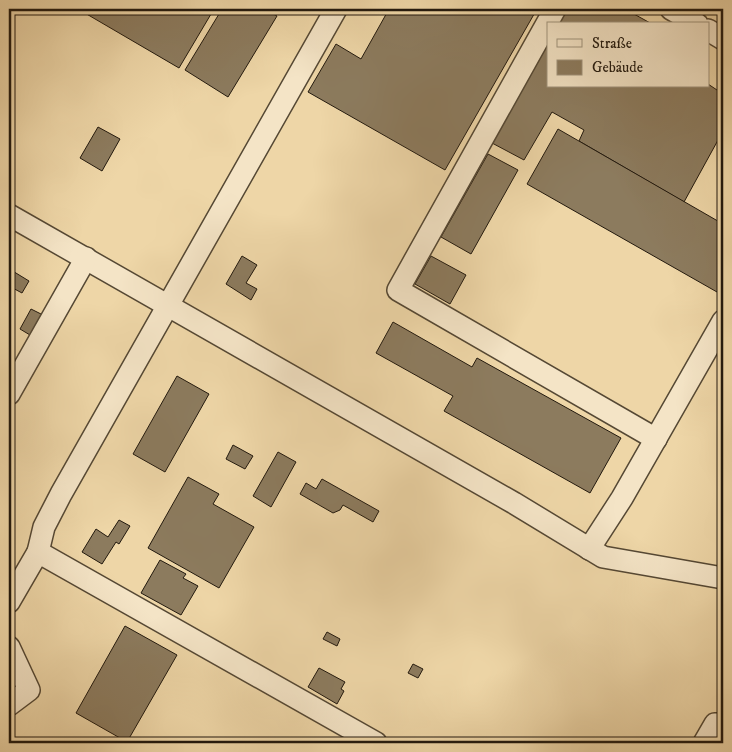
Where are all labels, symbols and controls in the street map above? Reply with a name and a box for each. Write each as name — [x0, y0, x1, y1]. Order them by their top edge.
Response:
legend — [547, 22, 710, 88]
text: Straße — [592, 34, 632, 53]
text: Gebäude — [592, 58, 643, 77]

